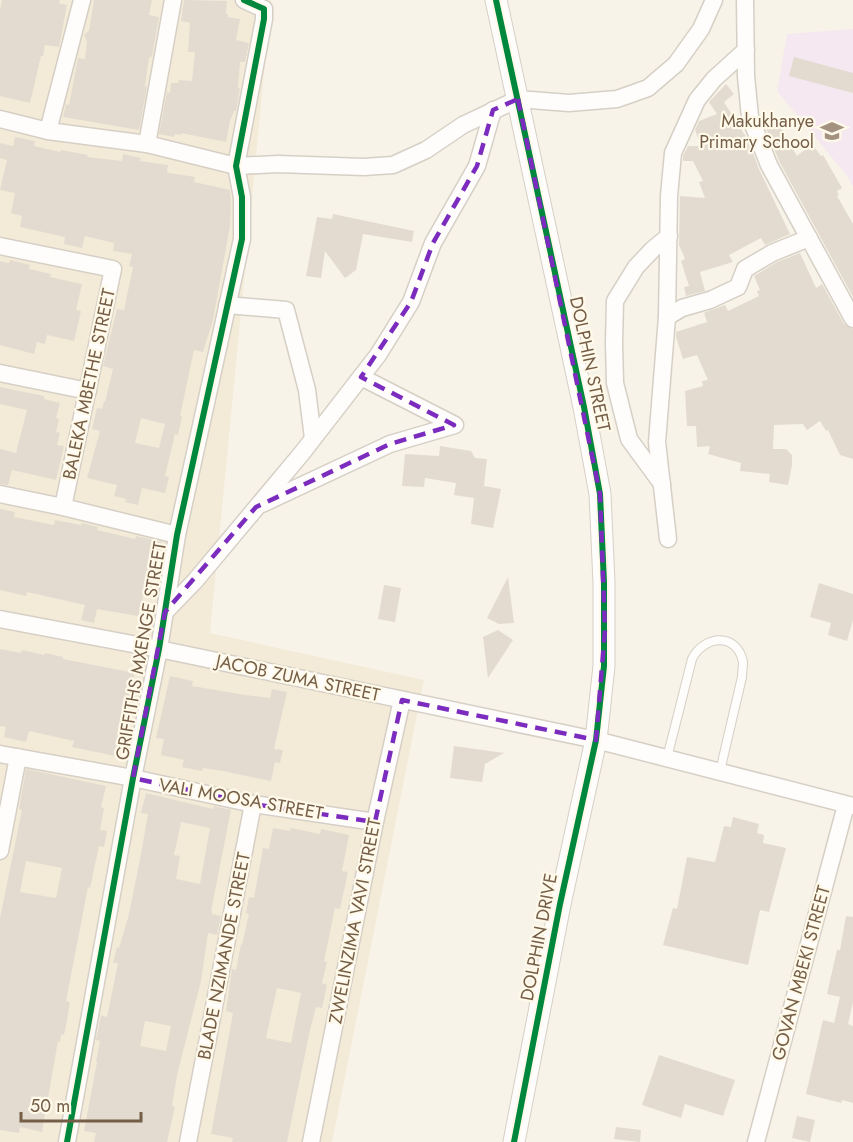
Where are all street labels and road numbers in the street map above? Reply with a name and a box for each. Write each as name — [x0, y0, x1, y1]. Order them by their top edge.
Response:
street label: BALEKA MBETHE STREET — [56, 285, 122, 482]
street label: DOLPHIN STREET — [563, 294, 617, 435]
street label: GRIFFITHS MXENGE STREET — [109, 539, 173, 762]
street label: JACOB ZUMA STREET — [212, 647, 383, 708]
street label: VALI MOOSA STREET — [157, 772, 326, 826]
street label: ZWELINZIMA VAVI STREET — [322, 815, 388, 1026]
street label: BLADE NZIMANDE STREET — [191, 849, 257, 1062]
street label: DOLPHIN DRIVE — [514, 871, 564, 1003]
street label: GOVAN MBEKI STREET — [765, 882, 837, 1063]

